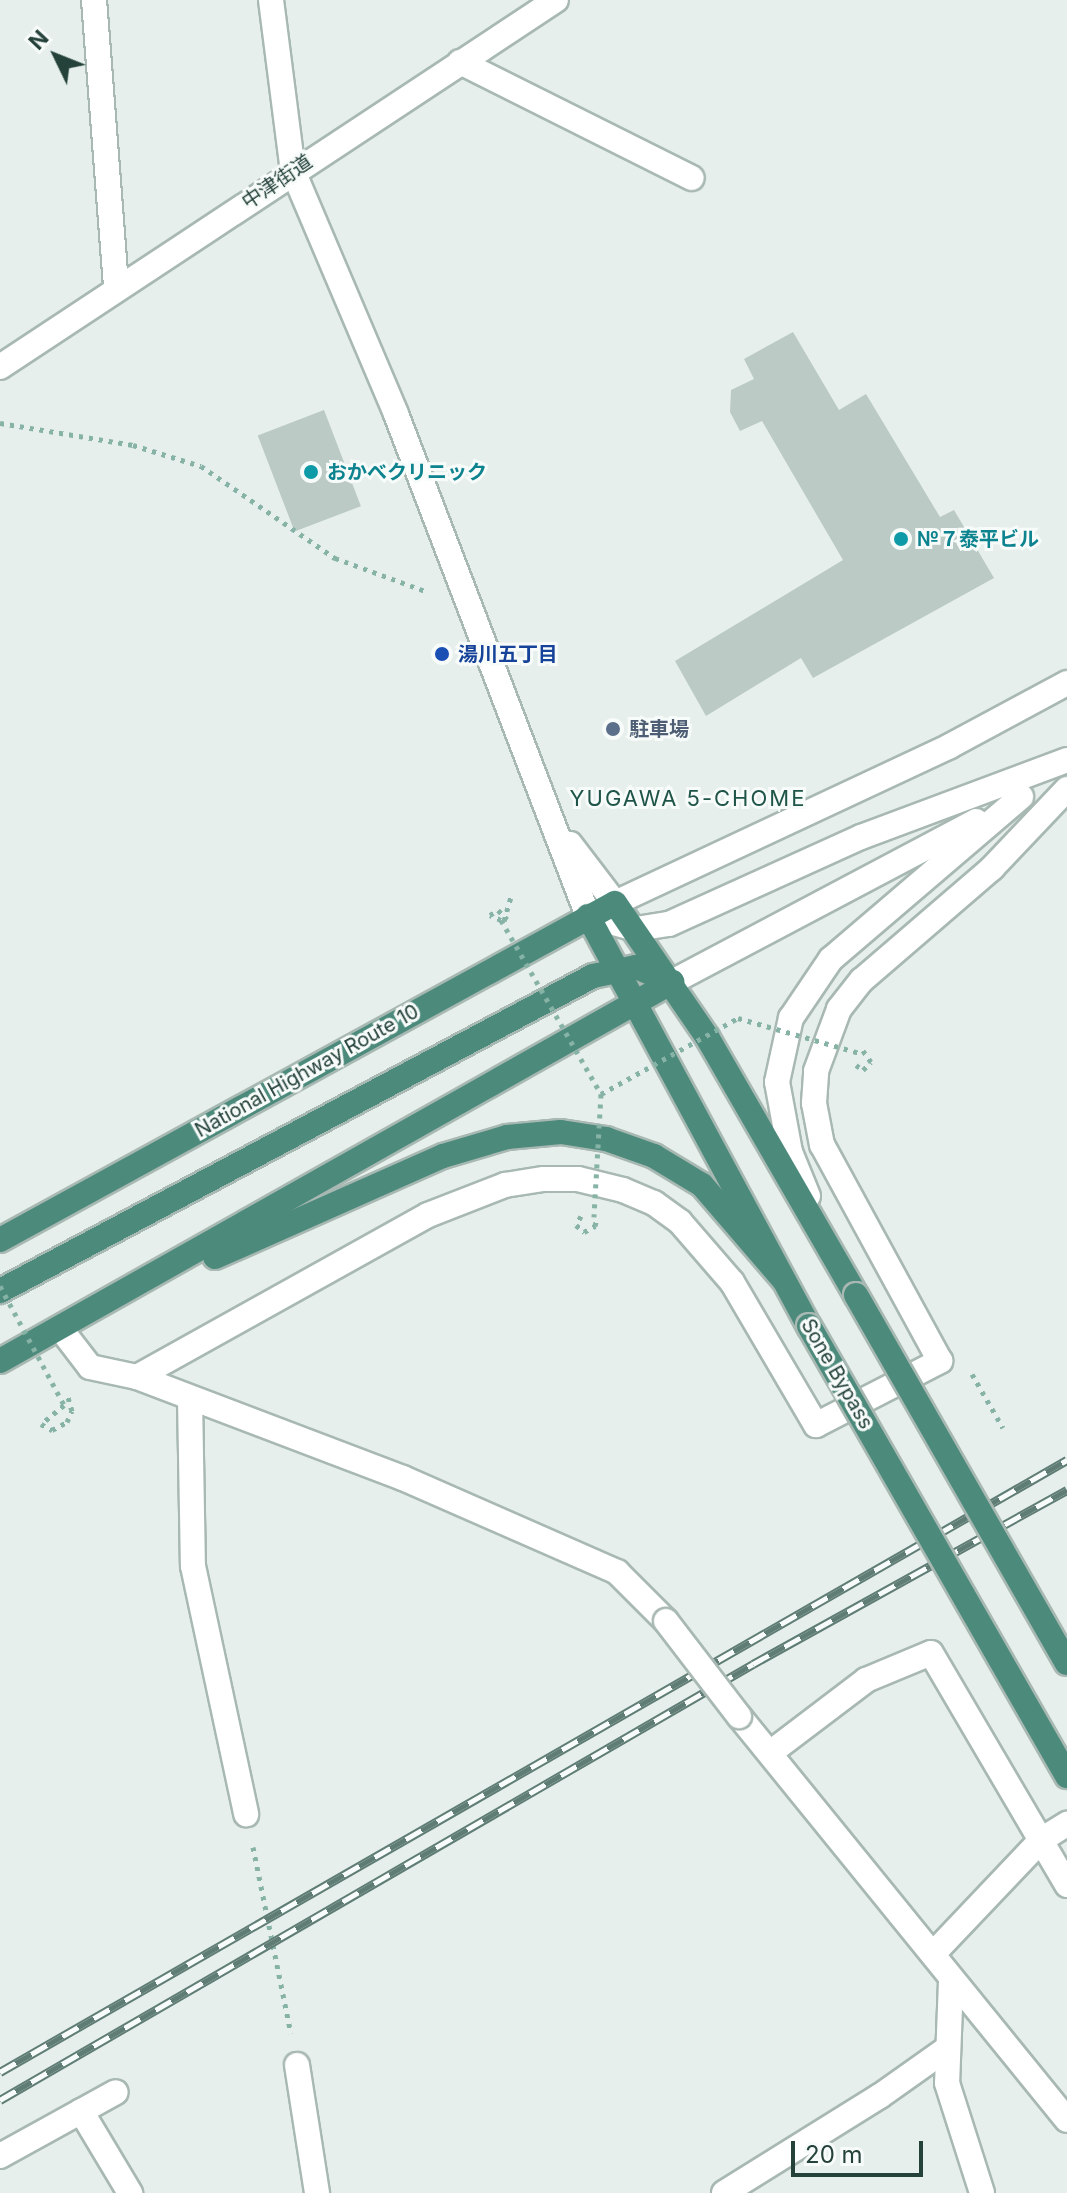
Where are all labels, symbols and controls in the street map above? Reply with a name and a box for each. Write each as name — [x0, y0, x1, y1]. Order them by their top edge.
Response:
north arrow — [16, 16, 96, 96]
text: N — [23, 25, 54, 55]
street label: 中津街道 — [237, 150, 317, 214]
place label: おかべクリニック — [327, 460, 487, 484]
marker: おかべクリニック — [302, 463, 320, 481]
place label: №７泰平ビル — [917, 527, 1039, 551]
marker: №７泰平ビル — [892, 530, 910, 548]
place label: 湯川五丁目 — [458, 642, 558, 666]
marker: 湯川五丁目 — [433, 645, 451, 663]
place label: 駐車場 — [629, 717, 689, 741]
marker: 駐車場 — [604, 720, 622, 738]
district label: YUGAWA 5-CHOME — [570, 786, 806, 812]
street label: National Highway Route 10 — [191, 999, 423, 1143]
street label: Sone Bypass — [796, 1315, 878, 1433]
scale bar — [795, 2125, 927, 2175]
text: 20 m — [805, 2140, 863, 2169]

